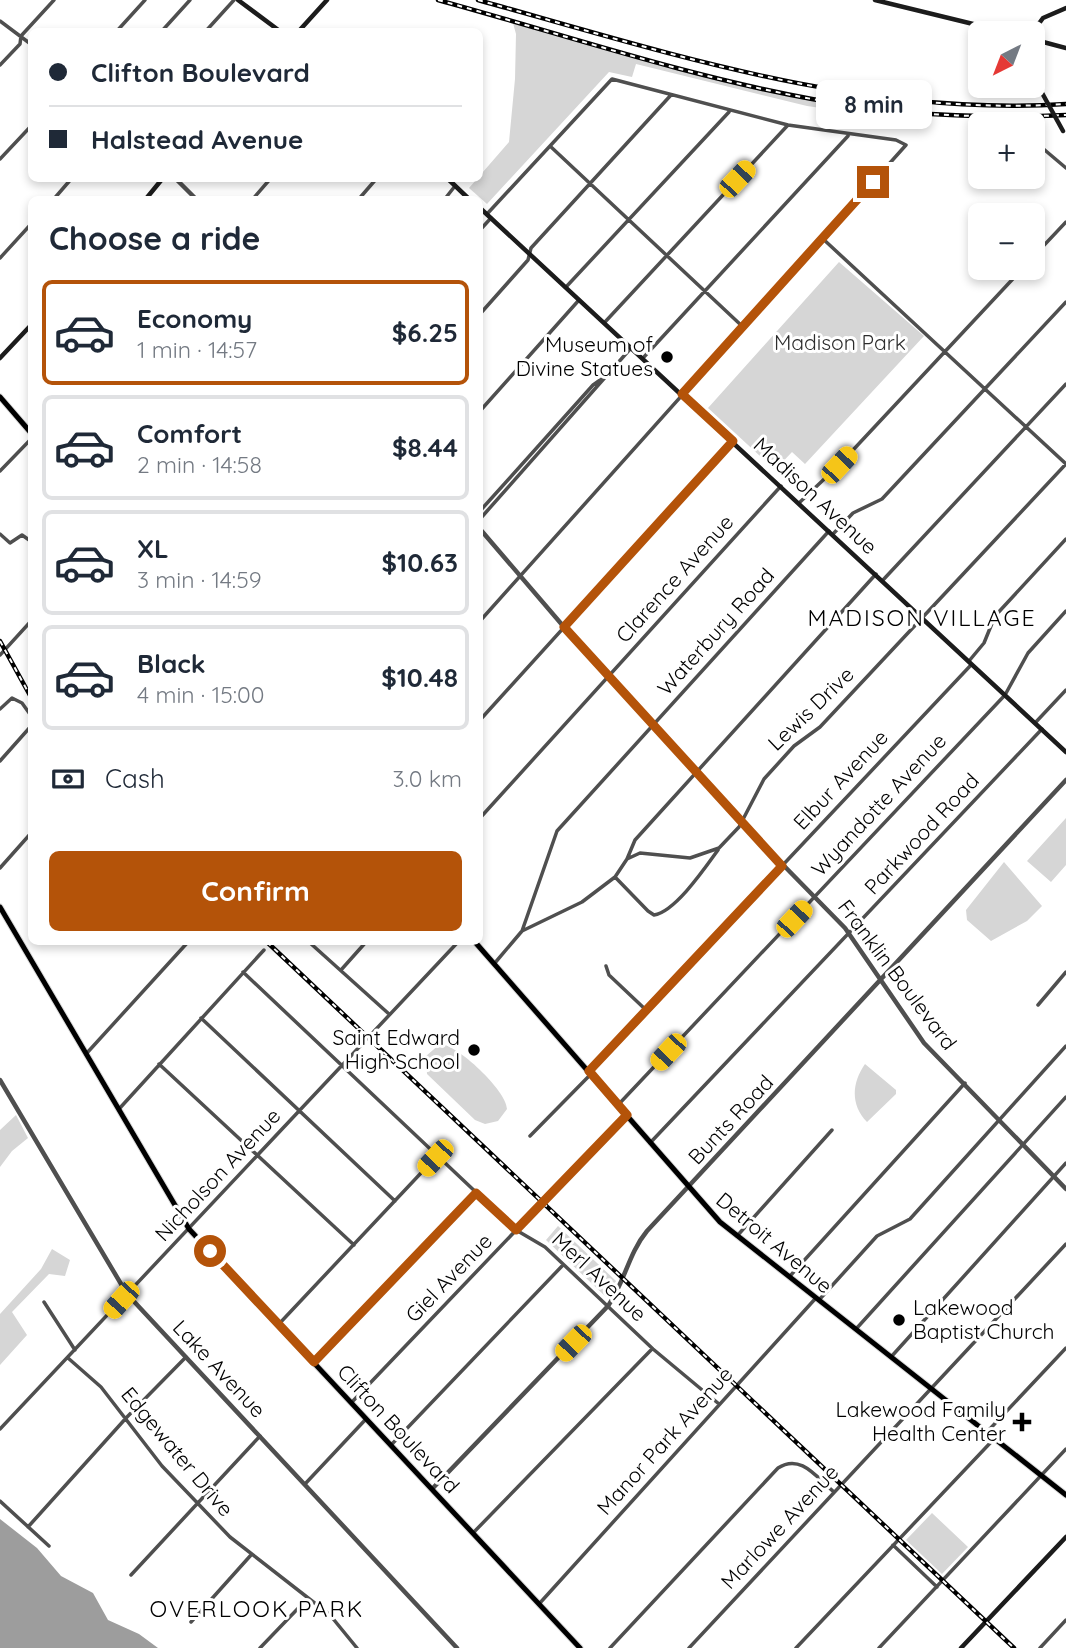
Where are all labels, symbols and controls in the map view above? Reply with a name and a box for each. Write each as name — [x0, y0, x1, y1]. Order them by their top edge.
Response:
north arrow — [968, 21, 1045, 98]
map controls — [968, 21, 1045, 280]
text: Clifton Boulevard — [91, 56, 310, 89]
callout: 8 min — [815, 80, 931, 130]
text: 8 min — [844, 90, 904, 119]
button: + — [968, 112, 1045, 189]
text: Halstead Avenue — [91, 123, 303, 156]
car — [715, 156, 760, 202]
route end — [857, 166, 889, 198]
button: − — [968, 203, 1045, 280]
text: Choose a ride — [49, 218, 261, 258]
icon: car — [53, 301, 116, 364]
text: Economy — [137, 302, 252, 335]
text: $6.25 — [392, 316, 458, 349]
park label: Madison Park — [774, 329, 906, 355]
place label: Museum of Divine Statues — [516, 331, 653, 381]
text: 1 min · 14:57 — [137, 335, 257, 364]
marker: Museum of Divine Statues — [659, 349, 675, 365]
icon: car — [53, 416, 116, 479]
text: Comfort — [137, 417, 242, 450]
text: $8.44 — [392, 431, 458, 464]
street label: Madison Avenue — [748, 431, 883, 559]
car — [817, 442, 862, 488]
text: 2 min · 14:58 — [137, 450, 262, 479]
street label: Clarence Avenue — [610, 509, 739, 648]
icon: car — [53, 531, 116, 594]
text: XL — [137, 532, 169, 565]
text: $10.63 — [382, 546, 458, 579]
street label: Waterbury Road — [651, 562, 779, 700]
text: 3 min · 14:59 — [137, 565, 262, 594]
district label: MADISON VILLAGE — [807, 603, 1037, 632]
icon: car — [53, 646, 116, 709]
text: Black — [137, 647, 206, 680]
text: $10.48 — [381, 661, 458, 694]
street label: Lewis Drive — [762, 661, 859, 756]
text: 4 min · 15:00 — [137, 680, 264, 709]
street label: Elbur Avenue — [787, 724, 893, 835]
street label: Wyandotte Avenue — [805, 727, 951, 881]
icon: cash — [49, 760, 87, 798]
text: Cash — [105, 762, 165, 795]
text: 3.0 km — [393, 764, 462, 793]
street label: Parkwood Road — [859, 767, 984, 899]
button: Confirm — [49, 851, 462, 931]
street label: Franklin Boulevard — [833, 894, 963, 1055]
car — [772, 896, 817, 942]
place label: Saint Edward High School — [332, 1024, 460, 1074]
car — [646, 1029, 691, 1075]
marker: Saint Edward High School — [466, 1042, 482, 1058]
street label: Bunts Road — [682, 1069, 778, 1169]
street label: Nicholson Avenue — [149, 1102, 286, 1246]
car — [413, 1135, 458, 1181]
street label: Detroit Avenue — [711, 1186, 838, 1298]
street label: Merl Avenue — [547, 1226, 652, 1327]
street label: Giel Avenue — [400, 1228, 497, 1327]
route start — [194, 1235, 226, 1267]
car — [100, 1277, 143, 1323]
place label: Lakewood Baptist Church — [913, 1294, 1054, 1344]
marker: Lakewood Baptist Church — [891, 1312, 907, 1328]
street label: Lake Avenue — [168, 1314, 272, 1423]
car — [551, 1321, 596, 1365]
street label: Clifton Boulevard — [332, 1358, 465, 1498]
street label: Manor Park Avenue — [591, 1361, 738, 1520]
street label: Edgewater Drive — [116, 1381, 239, 1521]
place label: Lakewood Family Health Center — [836, 1396, 1006, 1446]
marker: Lakewood Family Health Center — [1012, 1412, 1032, 1432]
street label: Marlowe Avenue — [715, 1459, 844, 1594]
district label: OVERLOOK PARK — [150, 1594, 364, 1623]

